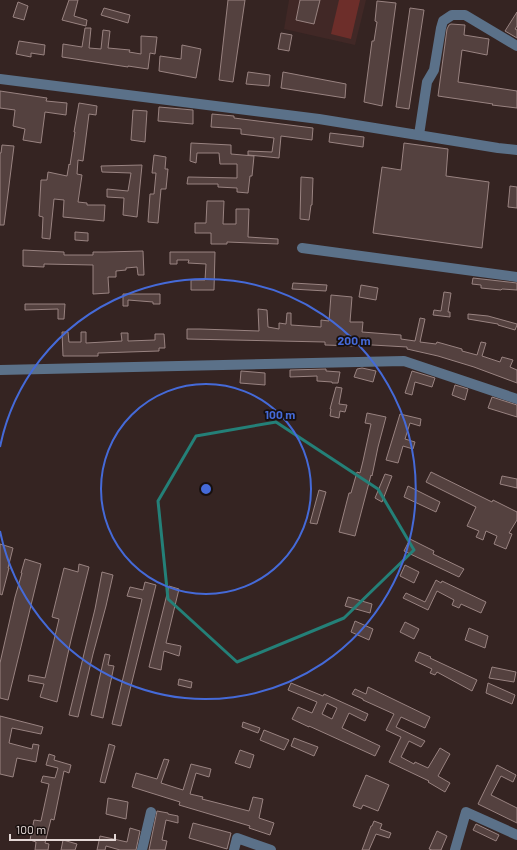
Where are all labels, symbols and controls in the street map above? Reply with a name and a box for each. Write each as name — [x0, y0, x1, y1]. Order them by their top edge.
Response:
text: 200 m — [338, 333, 370, 347]
text: 100 m — [265, 407, 295, 421]
centre of rings — [199, 482, 213, 496]
scale bar — [10, 816, 115, 842]
text: 100 m — [16, 822, 46, 836]

